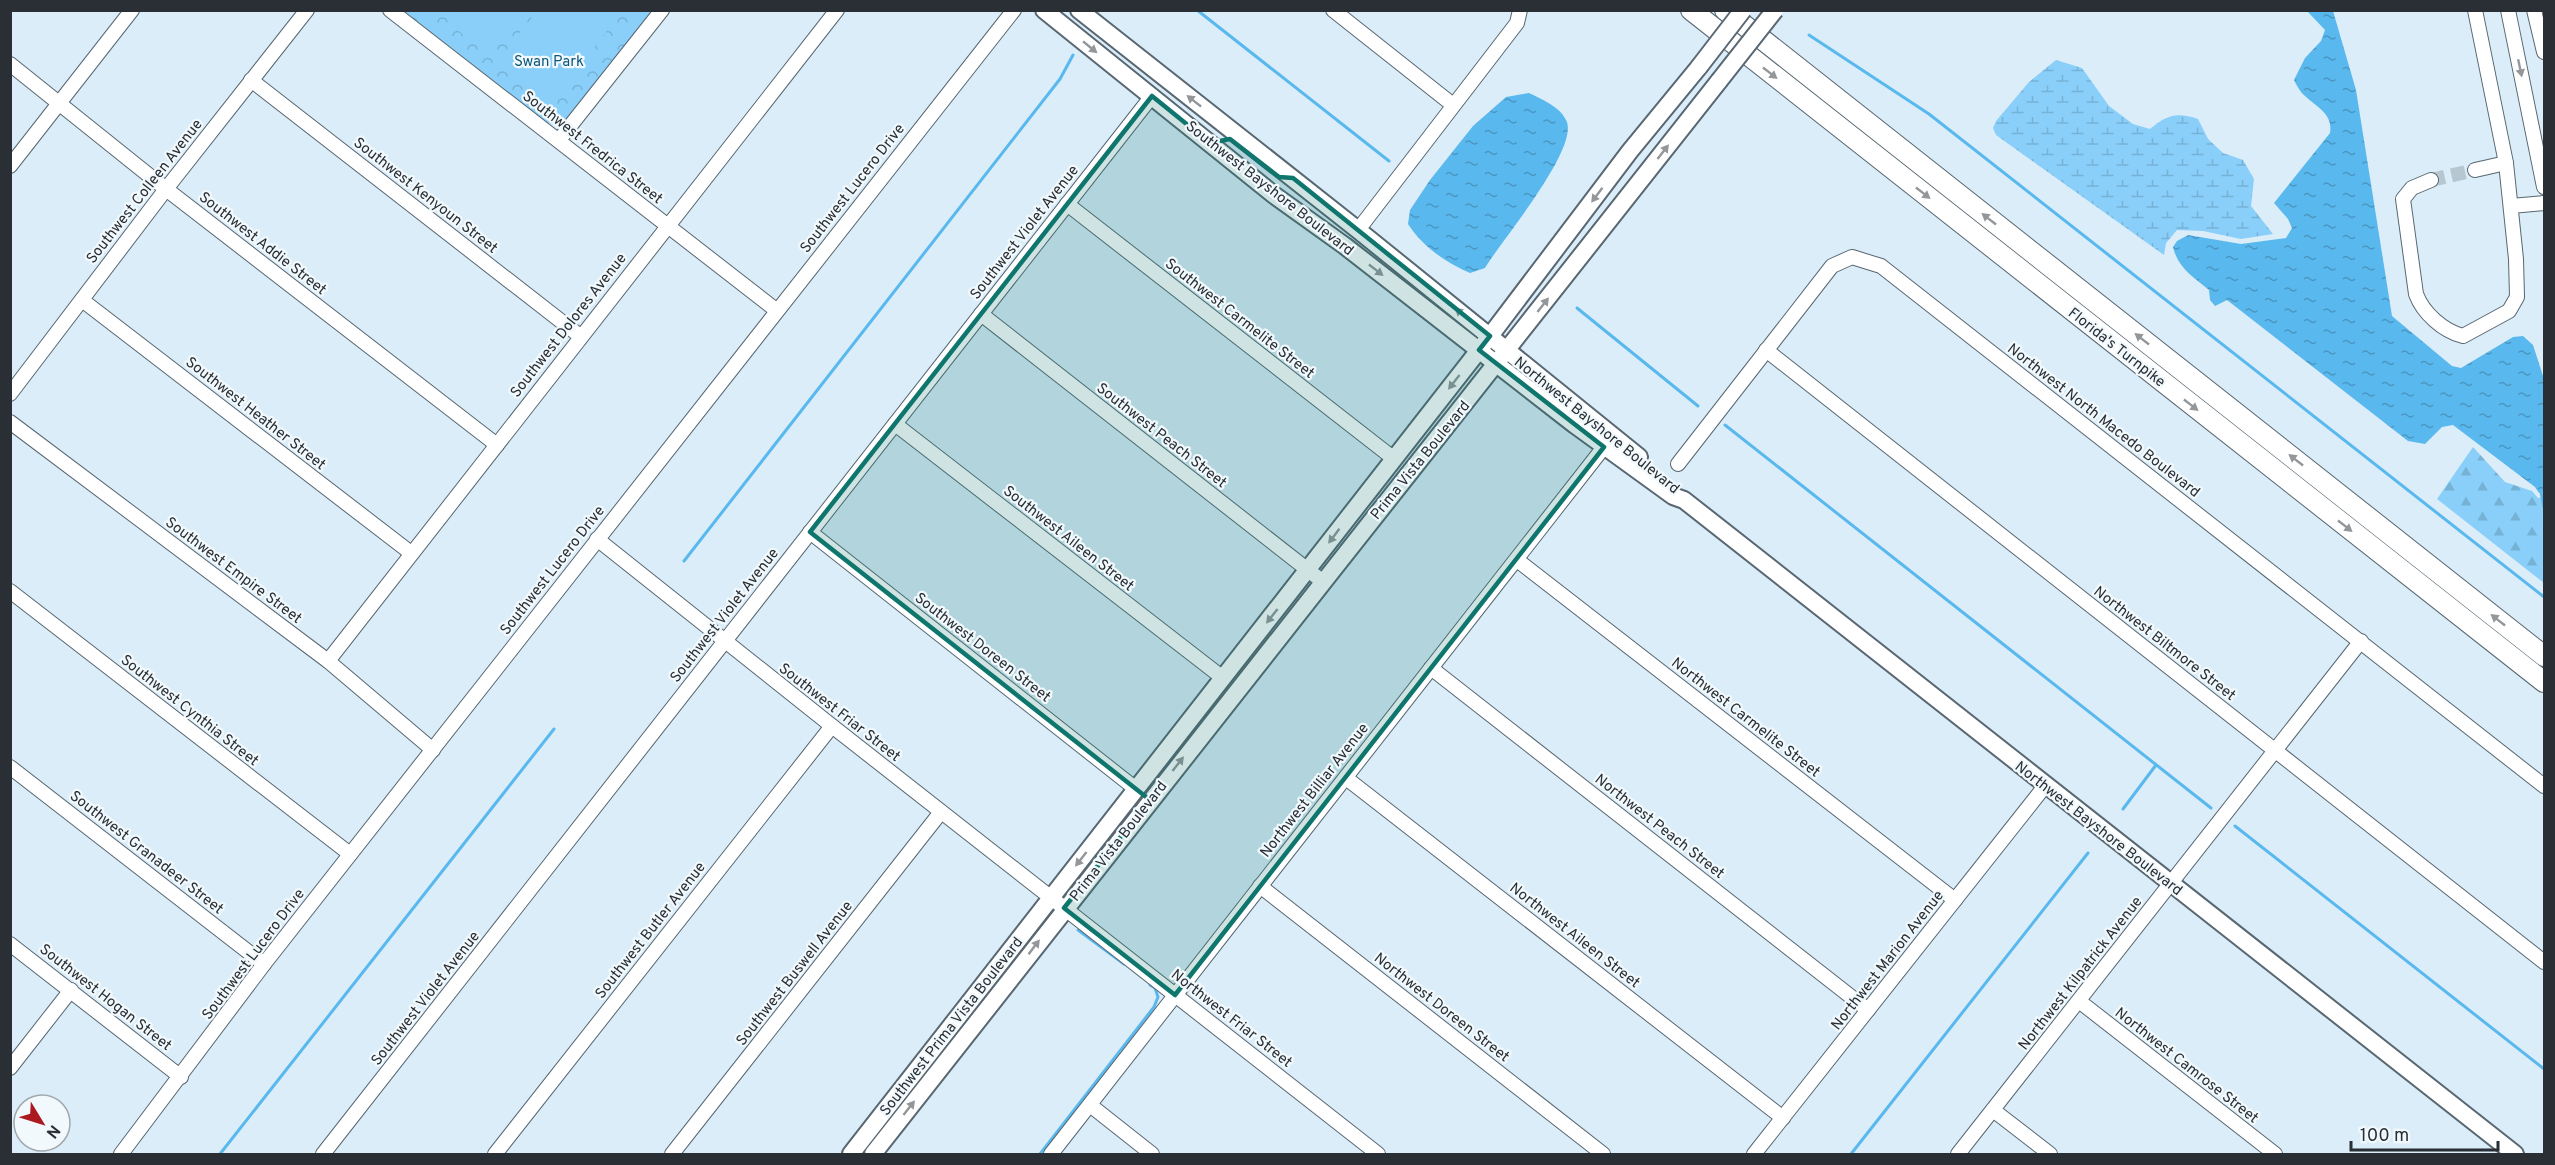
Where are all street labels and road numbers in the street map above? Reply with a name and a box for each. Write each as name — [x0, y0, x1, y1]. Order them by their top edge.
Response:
street label: Southwest Fredrica Street — [518, 87, 666, 209]
street label: Southwest Colleen Avenue — [83, 116, 207, 268]
street label: Southwest Bayshore Boulevard — [1181, 118, 1357, 261]
street label: Southwest Lucero Drive — [797, 120, 910, 258]
street label: Southwest Kenyoun Street — [349, 134, 501, 258]
street label: Southwest Violet Avenue — [967, 162, 1084, 304]
street label: Southwest Addie Street — [194, 188, 330, 300]
street label: Southwest Dolores Avenue — [507, 250, 631, 402]
street label: Southwest Carmelite Street — [1161, 255, 1318, 383]
street label: Florida's Turnpike — [2063, 304, 2169, 392]
street label: Northwest North Macedo Boulevard — [2003, 340, 2203, 502]
street label: Southwest Heather Street — [181, 353, 329, 475]
street label: Northwest Bayshore Boulevard — [1509, 353, 1683, 499]
street label: Southwest Peach Street — [1092, 379, 1230, 493]
street label: Prima Vista Boulevard — [1367, 398, 1475, 524]
street label: Southwest Aileen Street — [999, 482, 1137, 596]
street label: Southwest Lucero Drive — [497, 502, 610, 640]
street label: Southwest Empire Street — [161, 514, 305, 629]
street label: Southwest Violet Avenue — [667, 545, 784, 687]
street label: Northwest Biltmore Street — [2089, 583, 2239, 706]
street label: Southwest Doreen Street — [910, 589, 1054, 707]
street label: Southwest Cynthia Street — [116, 651, 262, 771]
street label: Northwest Carmelite Street — [1667, 654, 1823, 782]
street label: Southwest Friar Street — [774, 660, 904, 767]
street label: Northwest Billiar Avenue — [1257, 720, 1374, 862]
street label: Northwest Bayshore Boulevard — [2010, 758, 2186, 901]
street label: Northwest Peach Street — [1590, 771, 1728, 884]
street label: Prima Vista Boulevard — [1066, 778, 1172, 906]
street label: Southwest Granadeer Street — [65, 787, 227, 919]
street label: Southwest Butler Avenue — [592, 859, 711, 1003]
street label: Northwest Aileen Street — [1505, 879, 1643, 993]
street label: Southwest Lucero Drive — [199, 886, 310, 1024]
street label: Northwest Marion Avenue — [1828, 887, 1949, 1035]
street label: Northwest Kilpatrick Avenue — [2015, 893, 2147, 1055]
street label: Southwest Buswell Avenue — [733, 898, 858, 1050]
street label: Southwest Violet Avenue — [368, 928, 485, 1070]
street label: Southwest Prima Vista Boulevard — [876, 934, 1028, 1120]
street label: Southwest Hogan Street — [35, 941, 175, 1056]
street label: Northwest Doreen Street — [1369, 949, 1513, 1067]
street label: Northwest Friar Street — [1167, 966, 1296, 1072]
street label: Northwest Camrose Street — [2110, 1004, 2262, 1128]

